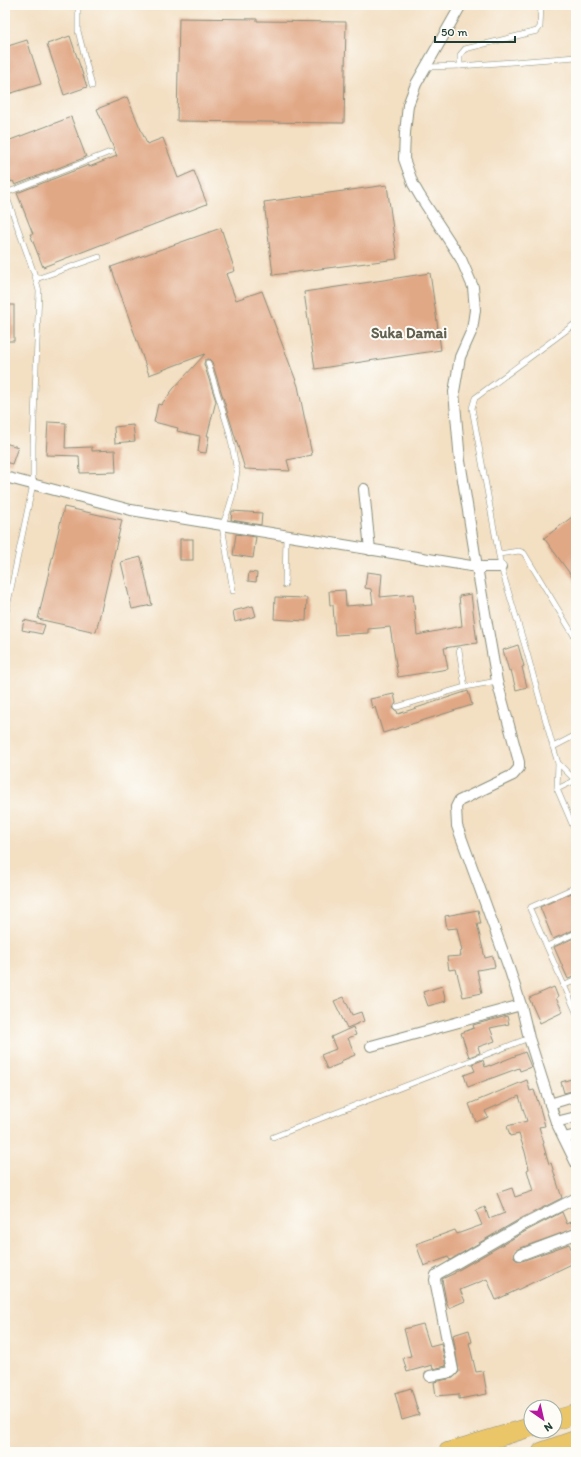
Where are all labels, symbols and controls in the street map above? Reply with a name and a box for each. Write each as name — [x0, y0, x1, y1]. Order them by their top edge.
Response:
scale bar — [435, 18, 515, 44]
text: 50 m — [441, 25, 467, 39]
district label: Suka Damai — [371, 324, 447, 342]
north arrow — [523, 1399, 563, 1439]
text: N — [542, 1419, 555, 1434]

